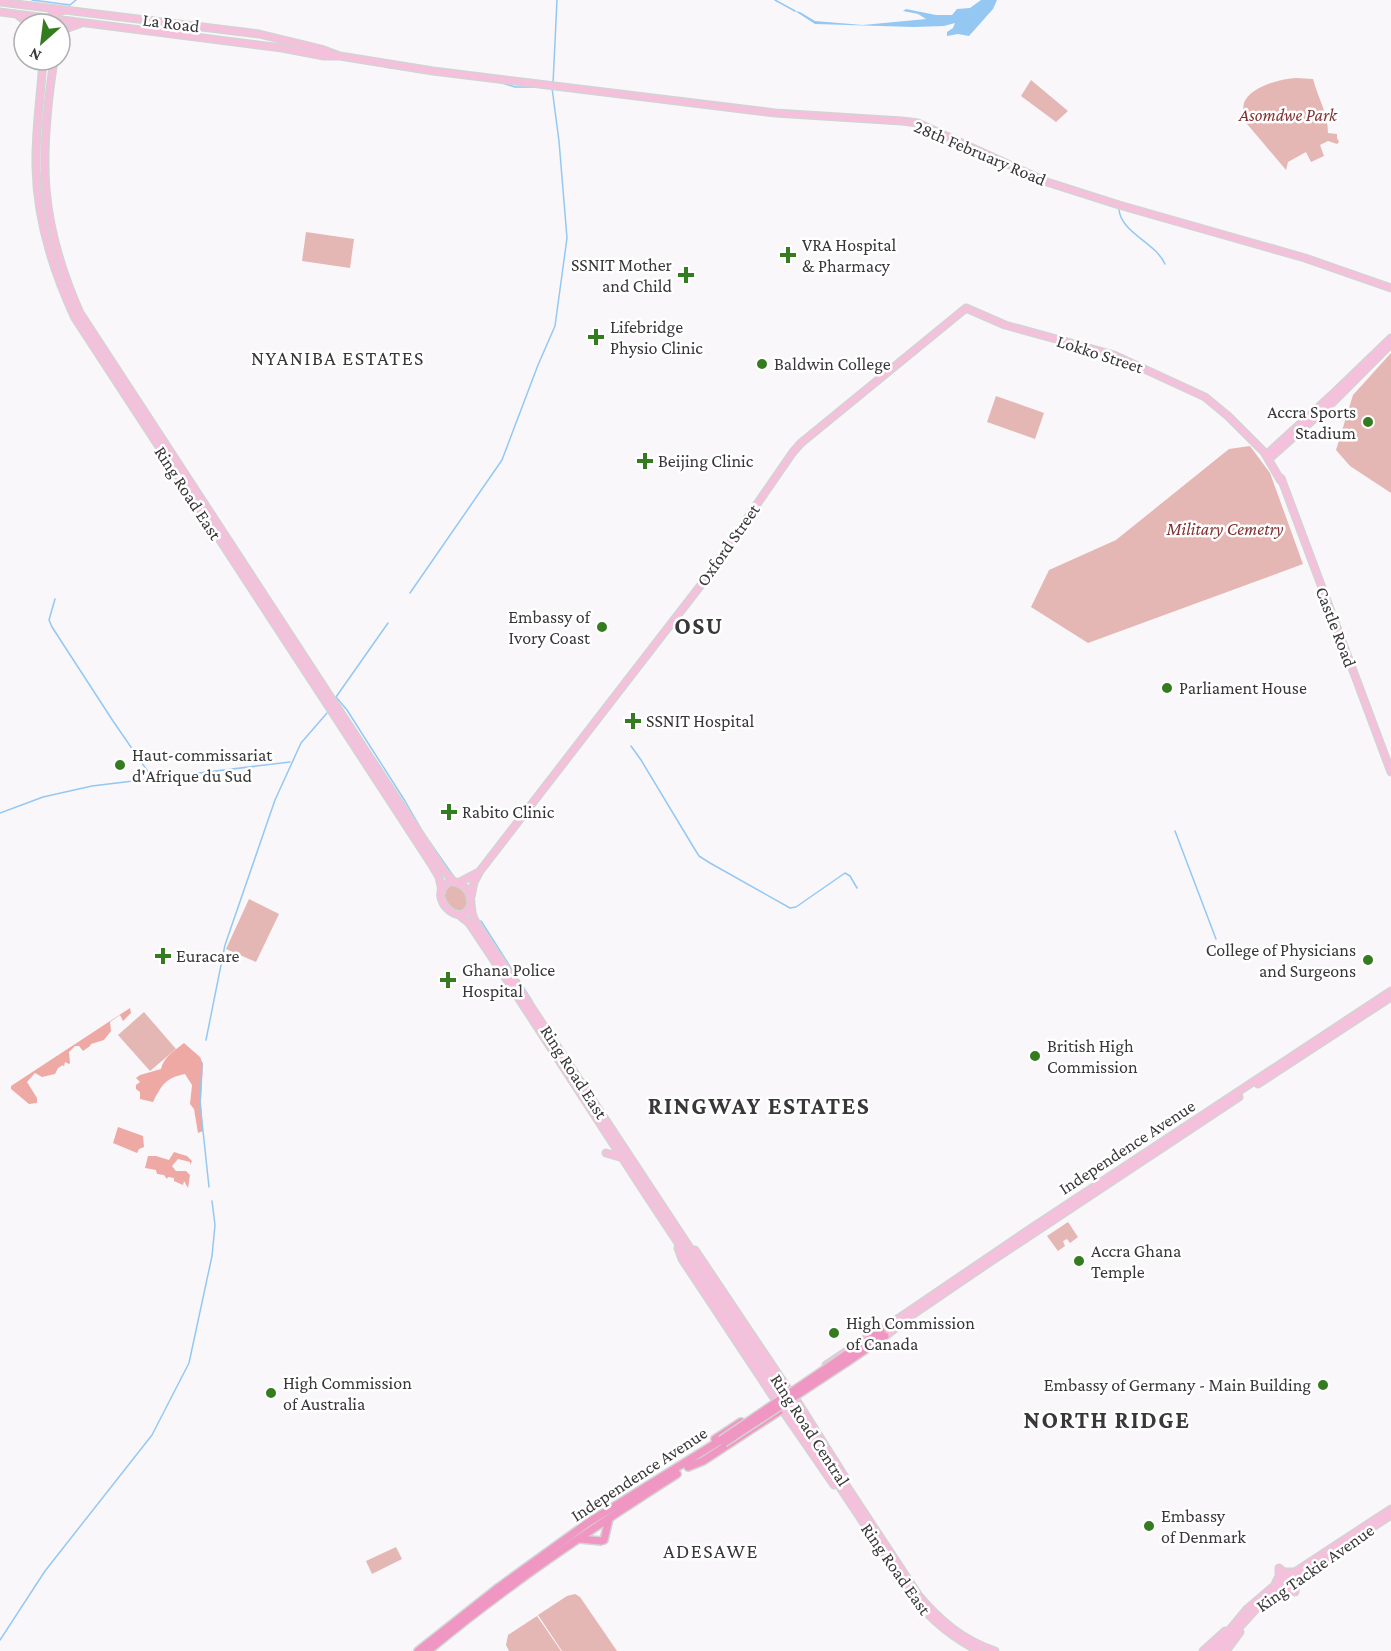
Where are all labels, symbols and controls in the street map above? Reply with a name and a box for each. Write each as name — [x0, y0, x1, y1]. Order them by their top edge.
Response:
street label: La Road — [141, 10, 201, 36]
north arrow — [12, 12, 72, 72]
text: N — [26, 45, 44, 65]
park label: Asomdwe Park — [1238, 105, 1338, 125]
street label: 28th February Road — [911, 116, 1050, 190]
place label: VRA Hospital & Pharmacy — [802, 235, 897, 276]
marker: VRA Hospital & Pharmacy — [779, 246, 797, 264]
place label: SSNIT Mother and Child — [571, 255, 673, 296]
marker: SSNIT Mother and Child — [677, 266, 695, 284]
place label: Lifebridge Physio Clinic — [610, 317, 703, 358]
marker: Lifebridge Physio Clinic — [587, 328, 605, 346]
street label: Lokko Street — [1054, 331, 1147, 378]
district label: NYANIBA ESTATES — [251, 347, 425, 369]
place label: Baldwin College — [774, 354, 891, 374]
marker: Baldwin College — [755, 357, 769, 371]
place label: Accra Sports Stadium — [1267, 402, 1357, 443]
marker: Accra Sports Stadium — [1361, 415, 1375, 429]
street label: Ring Road East — [150, 443, 226, 544]
place label: Beijing Clinic — [658, 451, 754, 472]
marker: Beijing Clinic — [636, 452, 654, 470]
street label: Oxford Street — [692, 499, 764, 590]
park label: Military Cemetry — [1165, 519, 1284, 539]
street label: Castle Road — [1312, 584, 1361, 670]
place label: Embassy of Ivory Coast — [508, 607, 592, 648]
district label: OSU — [674, 612, 724, 639]
marker: Embassy of Ivory Coast — [595, 620, 609, 634]
place label: Parliament House — [1179, 678, 1307, 698]
marker: Parliament House — [1160, 681, 1174, 695]
place label: SSNIT Hospital — [646, 711, 754, 731]
marker: SSNIT Hospital — [624, 712, 642, 730]
place label: Haut-commissariat d'Afrique du Sud — [132, 745, 273, 786]
marker: Haut-commissariat d'Afrique du Sud — [113, 758, 127, 772]
place label: Rabito Clinic — [462, 802, 555, 822]
marker: Rabito Clinic — [440, 803, 458, 821]
place label: College of Physicians and Surgeons — [1206, 940, 1356, 981]
place label: Euracare — [176, 946, 239, 966]
marker: Euracare — [154, 947, 172, 965]
marker: College of Physicians and Surgeons — [1361, 953, 1375, 967]
place label: Ghana Police Hospital — [462, 960, 555, 1001]
marker: Ghana Police Hospital — [439, 971, 457, 989]
street label: Ring Road East — [536, 1022, 612, 1123]
place label: British High Commission — [1047, 1036, 1138, 1077]
marker: British High Commission — [1028, 1049, 1042, 1063]
district label: RINGWAY ESTATES — [648, 1092, 870, 1119]
street label: Independence Avenue — [1055, 1095, 1199, 1198]
place label: Accra Ghana Temple — [1091, 1241, 1181, 1282]
marker: Accra Ghana Temple — [1072, 1254, 1086, 1268]
place label: High Commission of Canada — [846, 1313, 975, 1354]
marker: High Commission of Canada — [827, 1326, 841, 1340]
street label: Ring Road Central — [766, 1370, 854, 1490]
place label: High Commission of Australia — [283, 1373, 412, 1414]
place label: Embassy of Germany - Main Building — [1044, 1375, 1311, 1395]
marker: Embassy of Germany - Main Building — [1316, 1378, 1330, 1392]
marker: High Commission of Australia — [264, 1386, 278, 1400]
district label: NORTH RIDGE — [1024, 1406, 1190, 1433]
street label: Independence Avenue — [567, 1422, 711, 1525]
place label: Embassy of Denmark — [1161, 1506, 1246, 1547]
street label: Ring Road East — [857, 1519, 936, 1620]
marker: Embassy of Denmark — [1142, 1519, 1156, 1533]
street label: King Tackie Avenue — [1252, 1520, 1378, 1616]
district label: ADESAWE — [663, 1540, 759, 1562]

